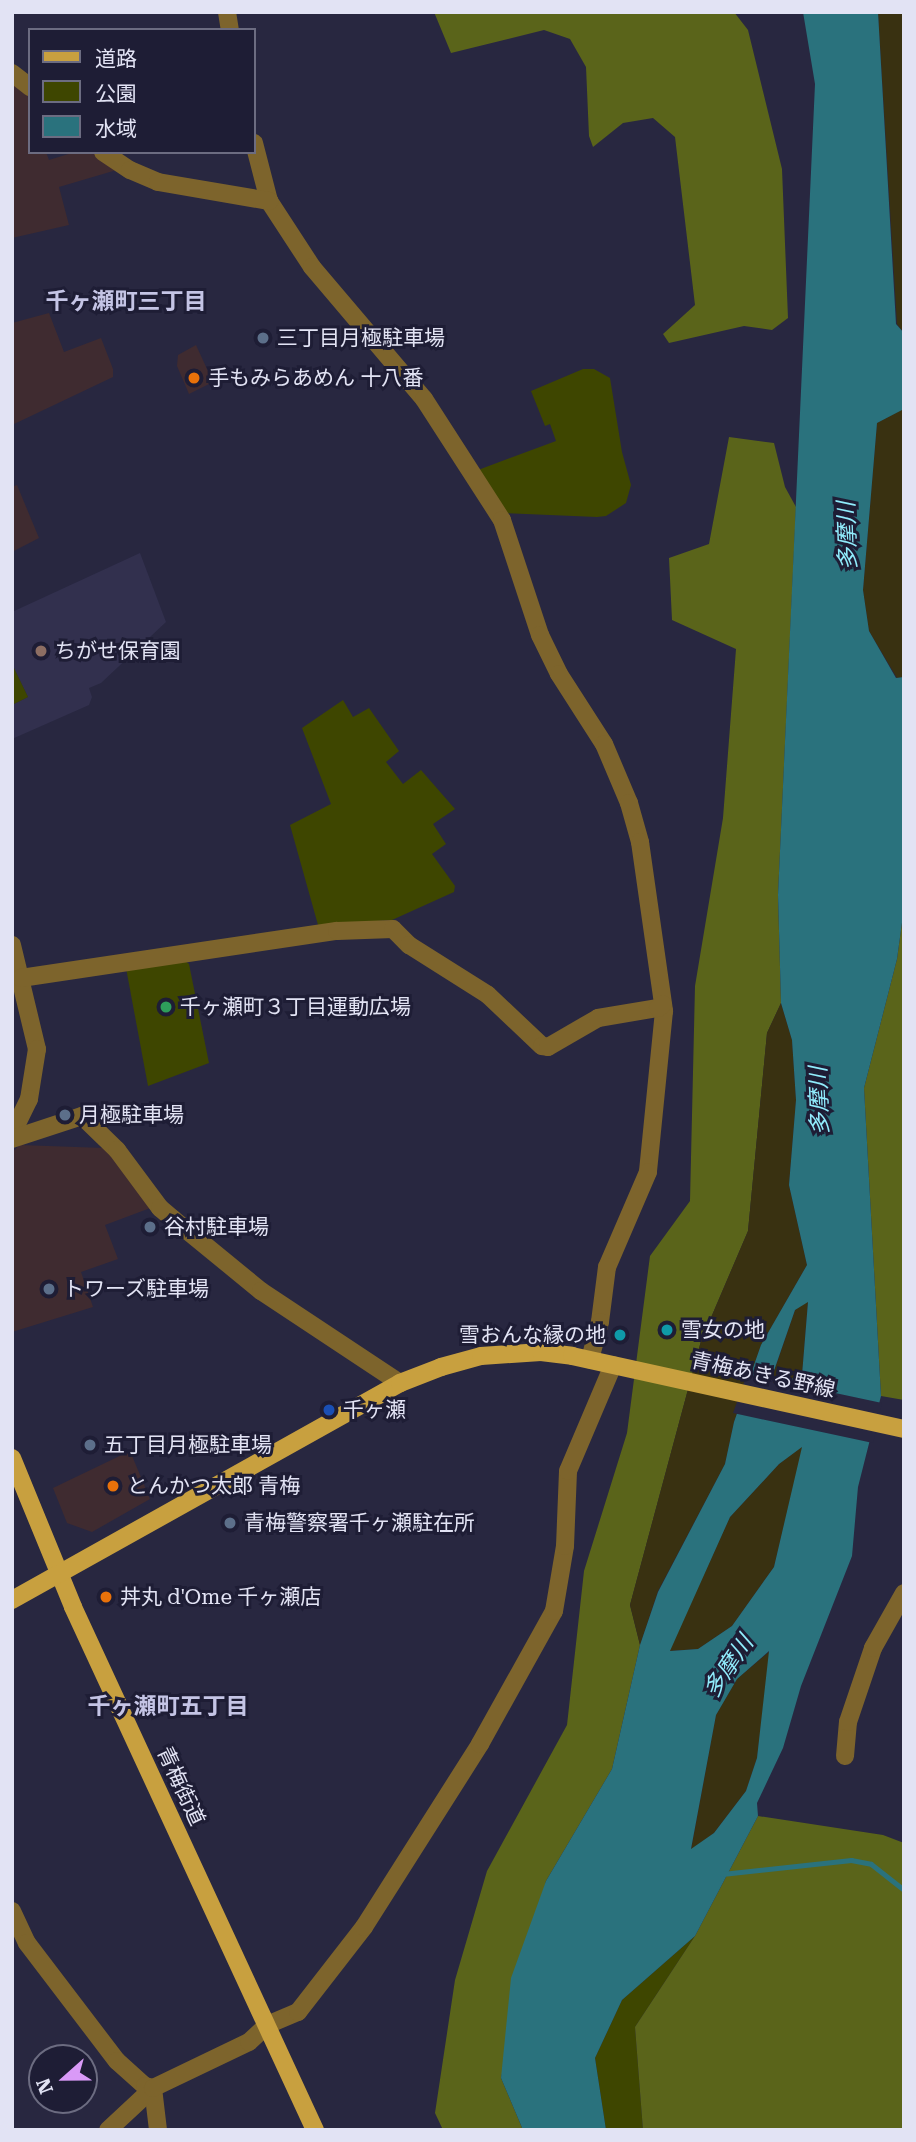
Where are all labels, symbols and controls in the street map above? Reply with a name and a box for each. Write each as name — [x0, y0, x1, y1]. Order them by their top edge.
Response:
legend — [28, 28, 256, 154]
text: 道路 — [95, 47, 137, 71]
text: 公園 — [95, 82, 137, 106]
text: 水域 — [95, 117, 137, 141]
district label: 千ヶ瀬町三丁目 — [46, 288, 206, 316]
place label: 三丁目月極駐車場 — [277, 325, 445, 351]
marker: 三丁目月極駐車場 — [255, 330, 271, 346]
place label: 手もみらあめん 十八番 — [208, 365, 423, 391]
marker: 手もみらあめん 十八番 — [186, 370, 202, 386]
water label: 多摩川 — [833, 501, 863, 571]
place label: ちがせ保育園 — [55, 638, 181, 664]
marker: ちがせ保育園 — [33, 643, 49, 659]
place label: 千ヶ瀬町３丁目運動広場 — [180, 994, 411, 1020]
marker: 千ヶ瀬町３丁目運動広場 — [158, 999, 174, 1015]
water label: 多摩川 — [805, 1066, 835, 1136]
place label: 月極駐車場 — [79, 1102, 184, 1128]
marker: 月極駐車場 — [57, 1107, 73, 1123]
place label: 谷村駐車場 — [164, 1214, 269, 1240]
marker: 谷村駐車場 — [142, 1219, 158, 1235]
place label: トワーズ駐車場 — [63, 1276, 210, 1302]
marker: トワーズ駐車場 — [41, 1281, 57, 1297]
place label: 雪女の地 — [681, 1317, 765, 1343]
place label: 雪おんな縁の地 — [459, 1322, 606, 1348]
marker: 雪女の地 — [659, 1322, 675, 1338]
marker: 雪おんな縁の地 — [612, 1327, 628, 1343]
street label: 青梅あきる野線 — [688, 1347, 838, 1403]
place label: 千ヶ瀬 — [343, 1397, 406, 1423]
marker: 千ヶ瀬 — [321, 1402, 337, 1418]
place label: 五丁目月極駐車場 — [104, 1432, 272, 1458]
marker: 五丁目月極駐車場 — [82, 1437, 98, 1453]
place label: とんかつ太郎 青梅 — [127, 1473, 300, 1499]
marker: とんかつ太郎 青梅 — [105, 1478, 121, 1494]
place label: 青梅警察署千ヶ瀬駐在所 — [244, 1510, 475, 1536]
marker: 青梅警察署千ヶ瀬駐在所 — [222, 1515, 238, 1531]
place label: 丼丸 d'Ome 千ヶ瀬店 — [120, 1584, 321, 1610]
marker: 丼丸 d'Ome 千ヶ瀬店 — [98, 1589, 114, 1605]
water label: 多摩川 — [698, 1631, 760, 1703]
district label: 千ヶ瀬町五丁目 — [88, 1693, 248, 1721]
street label: 青梅街道 — [152, 1743, 210, 1829]
north arrow — [28, 2044, 98, 2114]
text: N — [31, 2075, 58, 2097]

